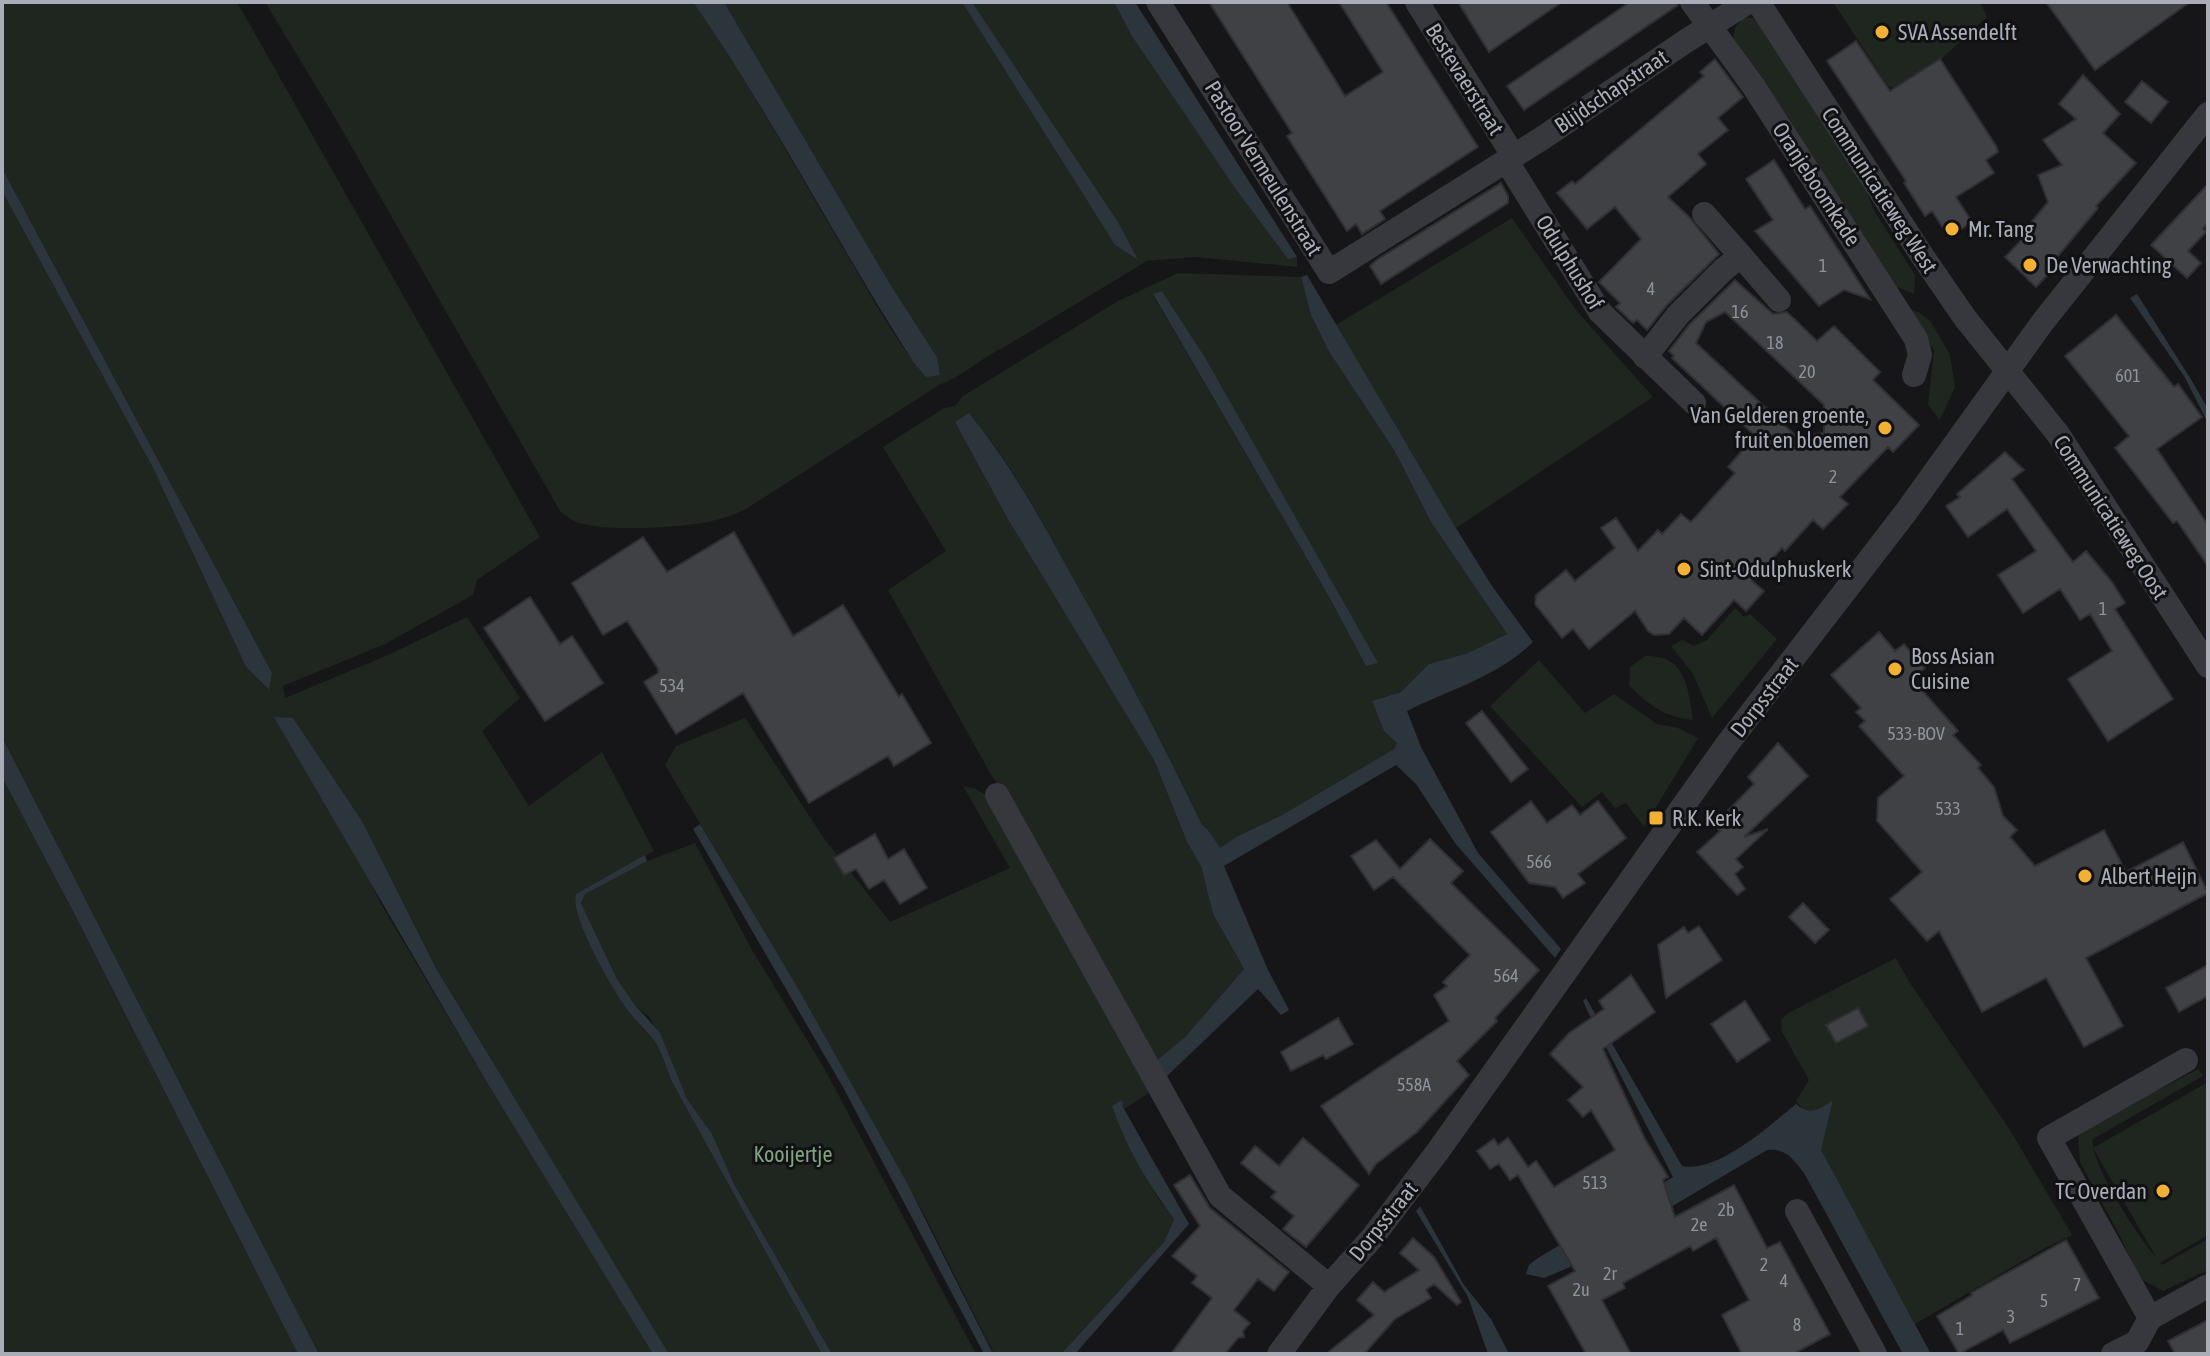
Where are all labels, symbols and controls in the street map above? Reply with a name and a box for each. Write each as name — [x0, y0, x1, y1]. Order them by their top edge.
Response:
street label: Bestevaerstraat — [1420, 18, 1510, 140]
place label: SVA Assendelft — [1898, 19, 2017, 45]
marker: SVA Assendelft — [1873, 23, 1891, 41]
street label: Blijdschapstraat — [1549, 44, 1673, 138]
street label: Pastoor Vermeulenstraat — [1200, 76, 1328, 260]
street label: Communicatieweg West — [1817, 102, 1943, 278]
street label: Oranjeboomkade — [1767, 117, 1867, 251]
street label: Odulphushof — [1531, 210, 1609, 314]
place label: Mr. Tang — [1968, 216, 2034, 242]
marker: Mr. Tang — [1943, 220, 1961, 238]
place label: De Verwachting — [2046, 252, 2172, 278]
house number: 1 — [1819, 255, 1827, 276]
marker: De Verwachting — [2021, 256, 2039, 274]
house number: 4 — [1647, 278, 1655, 299]
house number: 16 — [1732, 301, 1748, 322]
house number: 18 — [1767, 332, 1783, 353]
house number: 20 — [1799, 361, 1815, 382]
house number: 601 — [2115, 365, 2141, 386]
place label: Van Gelderen groente, fruit en bloemen — [1690, 402, 1869, 453]
marker: Van Gelderen groente, fruit en bloemen — [1876, 419, 1894, 437]
street label: Communicatieweg Oost — [2048, 430, 2174, 604]
house number: 2 — [1829, 466, 1837, 487]
place label: Sint-Odulphuskerk — [1700, 556, 1852, 582]
marker: Sint-Odulphuskerk — [1675, 560, 1693, 578]
house number: 1 — [2099, 598, 2107, 619]
place label: Boss Asian Cuisine — [1911, 643, 1995, 694]
street label: Dorpsstraat — [1725, 652, 1803, 742]
marker: Boss Asian Cuisine — [1886, 660, 1904, 678]
house number: 534 — [659, 675, 685, 696]
house number: 533-BOV — [1887, 723, 1945, 744]
house number: 533 — [1935, 798, 1961, 819]
place label: R.K. Kerk — [1672, 805, 1741, 831]
marker: R.K. Kerk — [1647, 809, 1665, 827]
house number: 566 — [1526, 851, 1552, 872]
place label: Albert Heijn — [2101, 863, 2197, 889]
marker: Albert Heijn — [2076, 867, 2094, 885]
house number: 564 — [1493, 965, 1519, 986]
house number: 558A — [1397, 1074, 1431, 1095]
park label: Kooijertje — [754, 1141, 832, 1167]
house number: 513 — [1582, 1172, 1608, 1193]
street label: Dorpsstraat — [1343, 1176, 1423, 1266]
place label: TC Overdan — [2055, 1178, 2147, 1204]
marker: TC Overdan — [2154, 1182, 2172, 1200]
house number: 2b — [1718, 1199, 1735, 1220]
house number: 2e — [1691, 1214, 1707, 1235]
house number: 2 — [1760, 1254, 1768, 1275]
house number: 2r — [1603, 1263, 1618, 1284]
house number: 4 — [1780, 1270, 1788, 1291]
house number: 7 — [2073, 1274, 2081, 1295]
house number: 2u — [1572, 1279, 1590, 1300]
house number: 5 — [2040, 1290, 2048, 1311]
house number: 3 — [2007, 1306, 2015, 1327]
house number: 8 — [1793, 1314, 1801, 1335]
house number: 1 — [1956, 1318, 1964, 1339]

